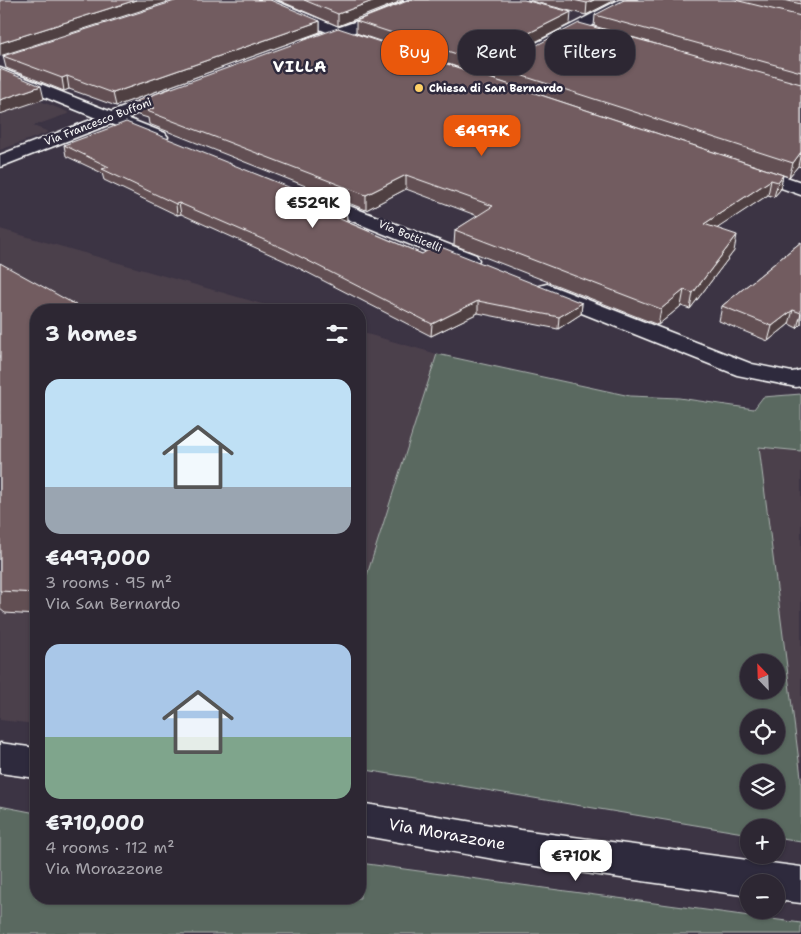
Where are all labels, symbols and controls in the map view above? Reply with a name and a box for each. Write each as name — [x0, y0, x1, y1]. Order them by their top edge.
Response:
chip: Buy — [381, 30, 448, 75]
chip: Rent — [458, 30, 535, 75]
chip: Filters — [545, 30, 635, 75]
district label: VILLA — [273, 56, 327, 77]
place label: Chiesa di San Bernardo — [429, 81, 563, 96]
marker: Chiesa di San Bernardo — [413, 82, 425, 94]
street label: Via Francesco Buffoni — [42, 95, 154, 149]
pin: €497K — [447, 114, 517, 157]
text: €497K — [455, 120, 509, 141]
pin: €529K — [278, 186, 348, 229]
text: €529K — [286, 192, 340, 213]
street label: Via Botticelli — [376, 216, 444, 256]
text: 3 homes — [45, 320, 137, 348]
icon: filters — [323, 320, 351, 348]
icon: home — [153, 412, 243, 502]
text: €497,000 — [45, 544, 150, 572]
text: 3 rooms · 95 m² — [45, 572, 172, 593]
text: Via San Bernardo — [45, 593, 180, 614]
north arrow — [740, 654, 785, 699]
map controls — [740, 654, 785, 919]
icon: home — [153, 677, 243, 767]
button: locate — [740, 709, 785, 754]
button: layers — [740, 764, 785, 809]
text: €710,000 — [45, 809, 144, 837]
street label: Via Morazzone — [387, 813, 507, 855]
button: + — [740, 819, 785, 864]
text: 4 rooms · 112 m² — [45, 837, 175, 858]
pin: €710K — [541, 840, 611, 882]
text: €710K — [551, 845, 601, 866]
text: Via Morazzone — [45, 858, 163, 879]
button: − — [740, 874, 785, 919]

